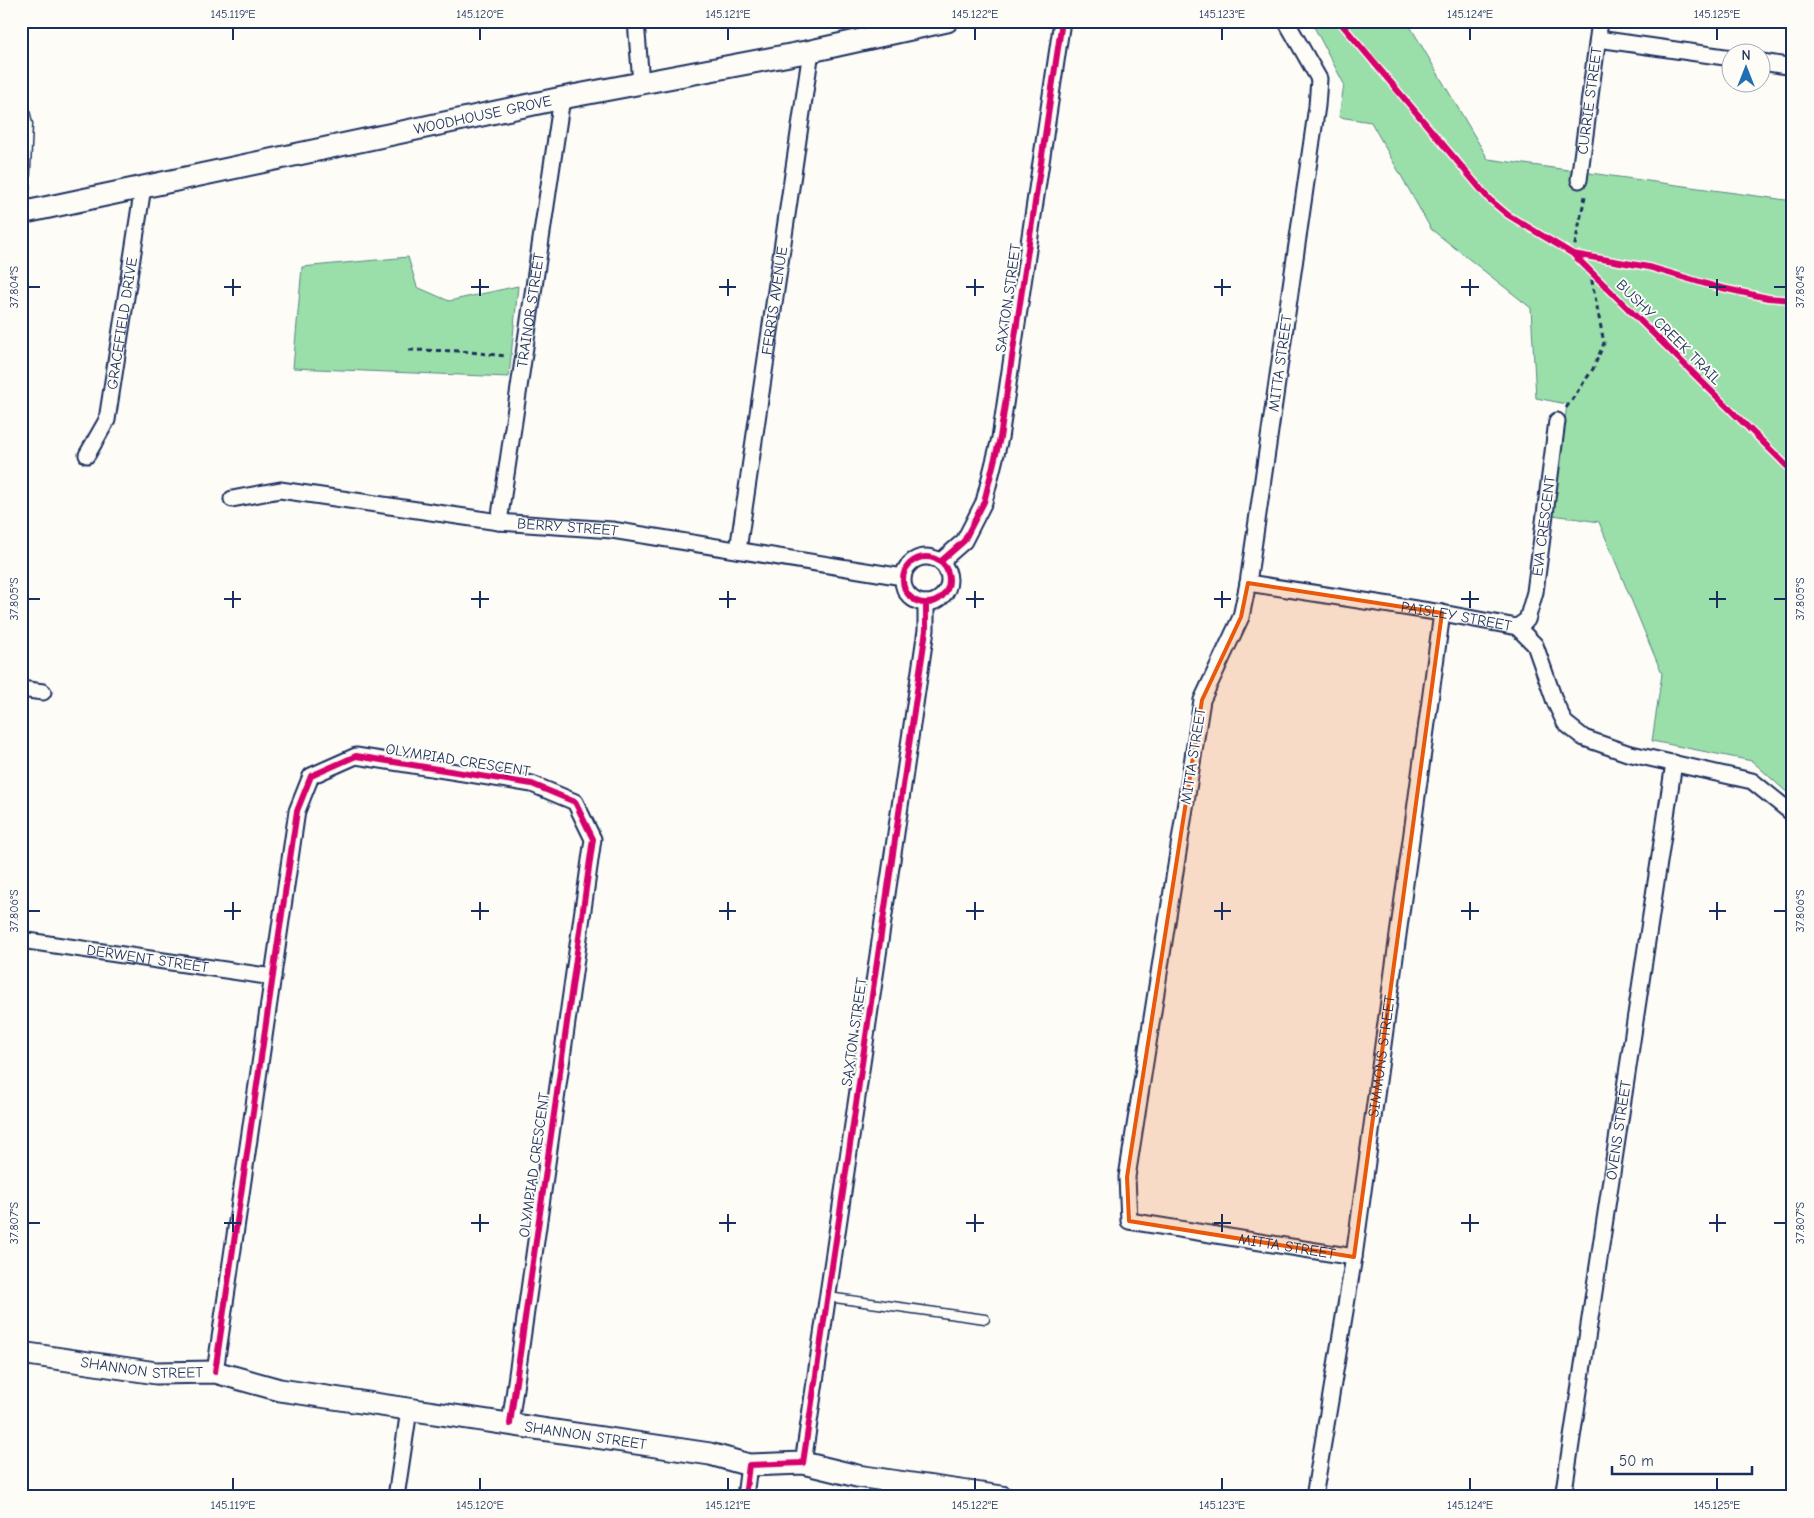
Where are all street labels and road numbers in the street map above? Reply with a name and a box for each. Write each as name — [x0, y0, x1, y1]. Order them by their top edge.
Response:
street label: CURRIE STREET — [1573, 46, 1606, 156]
street label: WOODHOUSE GROVE — [412, 91, 553, 138]
street label: SAXTON STREET — [991, 242, 1025, 354]
street label: FERRIS AVENUE — [758, 245, 791, 356]
street label: TRAINOR STREET — [513, 252, 548, 369]
street label: GRACEFIELD DRIVE — [103, 256, 141, 391]
street label: BUSHY CREEK TRAIL — [1613, 276, 1726, 389]
street label: MITTA STREET — [1264, 313, 1296, 413]
street label: EVA CRESCENT — [1528, 474, 1559, 577]
street label: BERRY STREET — [517, 514, 620, 540]
street label: PAISLEY STREET — [1400, 598, 1513, 635]
street label: MITTA STREET — [1176, 706, 1210, 806]
street label: OLYMPIAD CRESCENT — [384, 740, 532, 780]
street label: DERWENT STREET — [85, 941, 210, 976]
street label: SAXTON STREET — [837, 976, 871, 1088]
street label: SIMMONS STREET — [1364, 994, 1399, 1118]
street label: OVENS STREET — [1602, 1079, 1635, 1181]
street label: OLYMPIAD CRESCENT — [515, 1091, 553, 1239]
street label: MITTA STREET — [1237, 1230, 1337, 1263]
street label: SHANNON STREET — [79, 1353, 203, 1382]
street label: SHANNON STREET — [523, 1418, 648, 1453]

